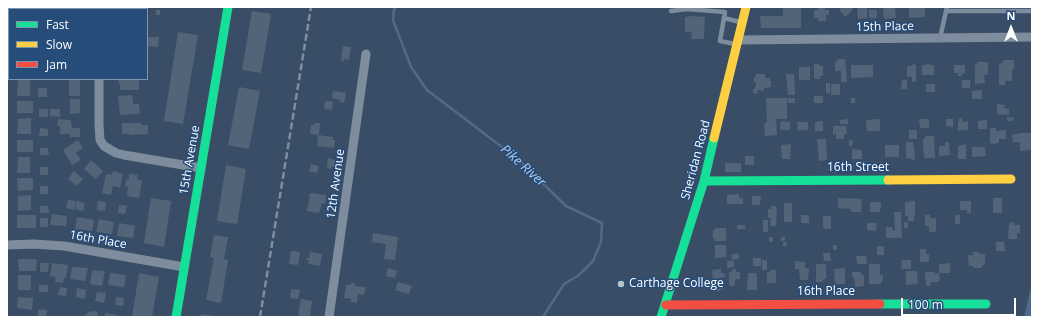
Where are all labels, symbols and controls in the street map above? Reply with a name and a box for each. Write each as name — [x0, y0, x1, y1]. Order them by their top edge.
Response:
legend — [8, 8, 148, 80]
north arrow — [991, 8, 1031, 48]
text: N — [1007, 8, 1015, 23]
text: Fast — [46, 16, 69, 33]
street label: 15th Place — [856, 19, 914, 35]
text: Slow — [46, 36, 72, 53]
text: Jam — [46, 56, 67, 73]
street label: Sheridan Road — [678, 119, 714, 201]
street label: 15th Avenue — [177, 124, 203, 196]
water label: Pike River — [497, 142, 549, 190]
street label: 12th Avenue — [324, 148, 348, 220]
street label: 16th Street — [827, 161, 889, 175]
street label: 16th Place — [68, 228, 128, 252]
place label: Carthage College — [629, 277, 724, 291]
marker: Carthage College — [616, 279, 626, 289]
street label: 16th Place — [797, 285, 855, 299]
scale bar — [903, 290, 1018, 316]
text: 100 m — [908, 296, 943, 313]

